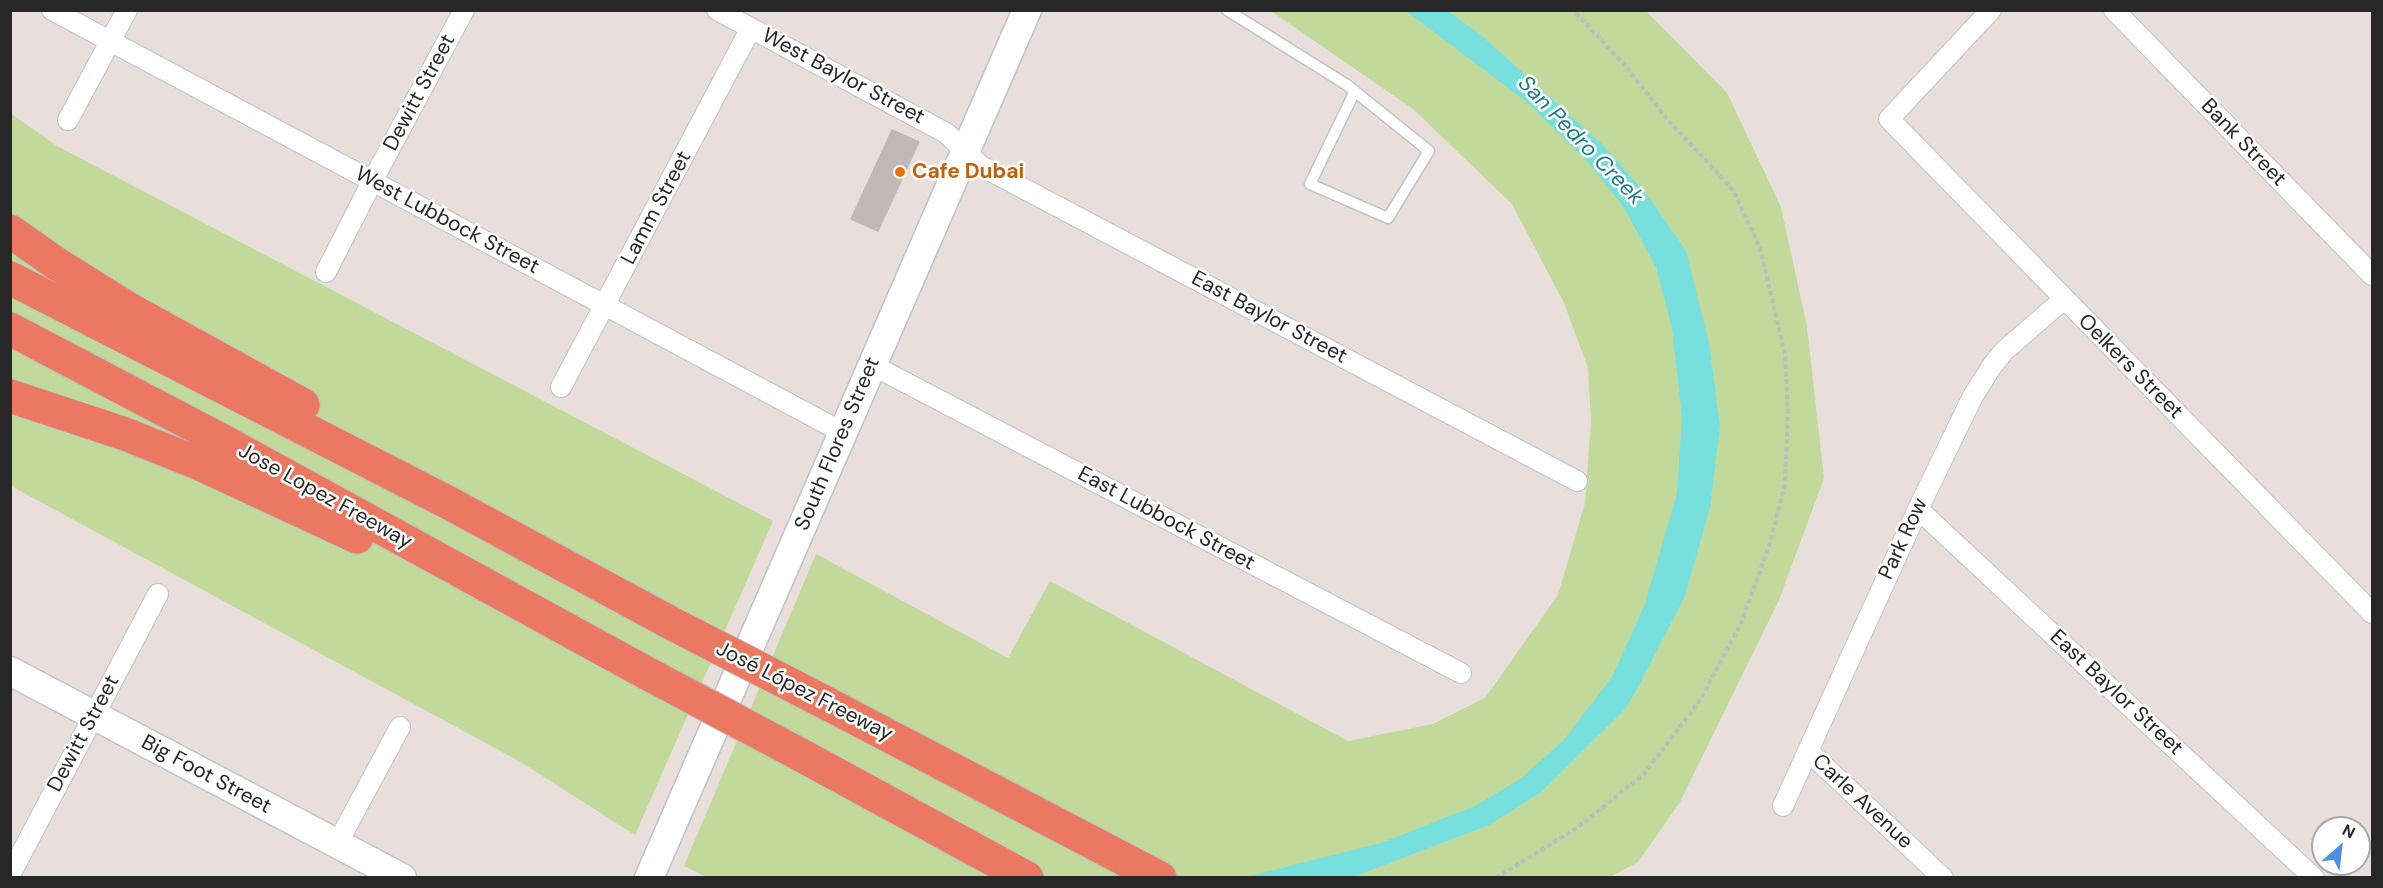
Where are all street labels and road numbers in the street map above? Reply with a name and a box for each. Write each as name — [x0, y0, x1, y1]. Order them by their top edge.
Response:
street label: West Baylor Street — [757, 23, 929, 131]
street label: Dewitt Street — [379, 30, 461, 156]
street label: Bank Street — [2195, 94, 2291, 192]
street label: Lamm Street — [617, 147, 697, 269]
street label: West Lubbock Street — [351, 162, 543, 280]
street label: East Baylor Street — [1187, 266, 1351, 370]
street label: Oelkers Street — [2072, 309, 2188, 425]
street label: South Flores Street — [790, 354, 886, 534]
street label: Jose Lopez Freeway — [234, 439, 416, 555]
street label: East Lubbock Street — [1073, 462, 1259, 576]
street label: Park Row — [1874, 494, 1934, 584]
street label: East Baylor Street — [2044, 625, 2188, 761]
street label: José López Freeway — [711, 637, 897, 747]
street label: Dewitt Street — [43, 671, 125, 797]
street label: Big Foot Street — [137, 730, 275, 820]
street label: Carle Avenue — [1807, 749, 1917, 855]

